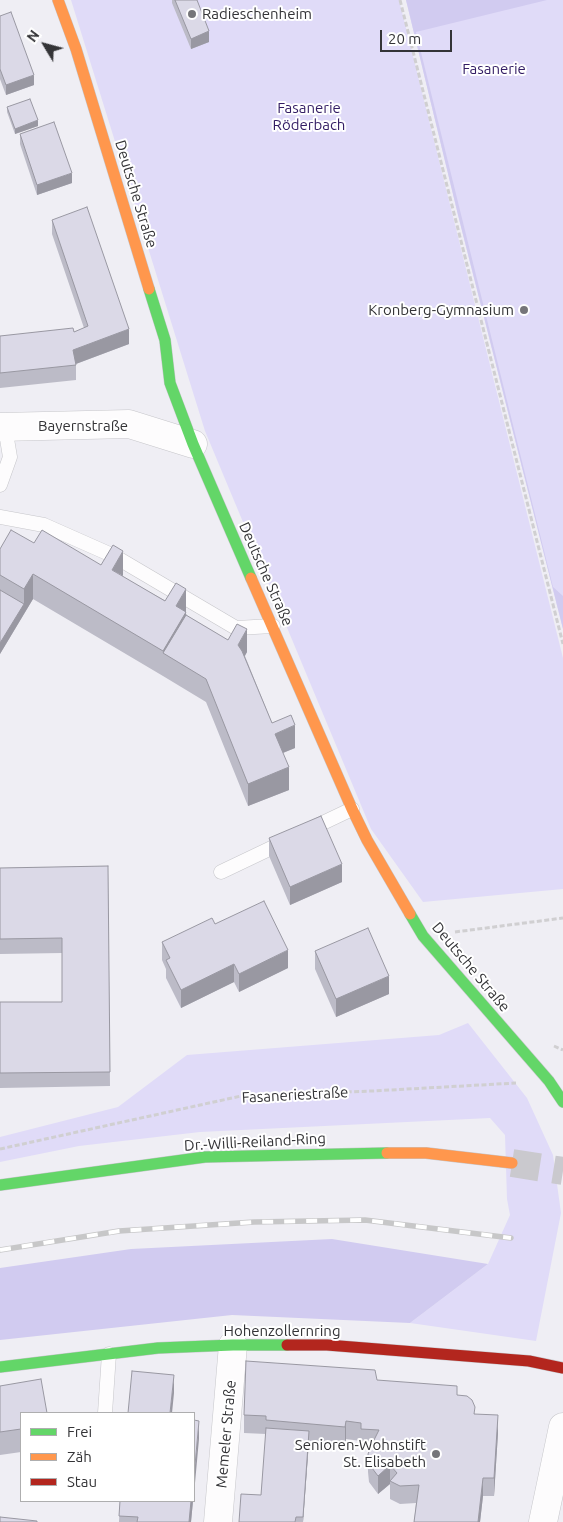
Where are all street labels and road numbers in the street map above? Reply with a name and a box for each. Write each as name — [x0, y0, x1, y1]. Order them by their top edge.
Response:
street label: Deutsche Straße — [111, 138, 161, 250]
street label: Bayernstraße — [38, 417, 128, 435]
street label: Deutsche Straße — [235, 519, 297, 629]
street label: Deutsche Straße — [428, 918, 514, 1016]
street label: Fasaneriestraße — [241, 1083, 349, 1107]
street label: Dr.-Willi-Reiland-Ring — [184, 1129, 326, 1155]
street label: Hohenzollernring — [223, 1322, 341, 1340]
street label: Memeler Straße — [212, 1379, 240, 1489]

